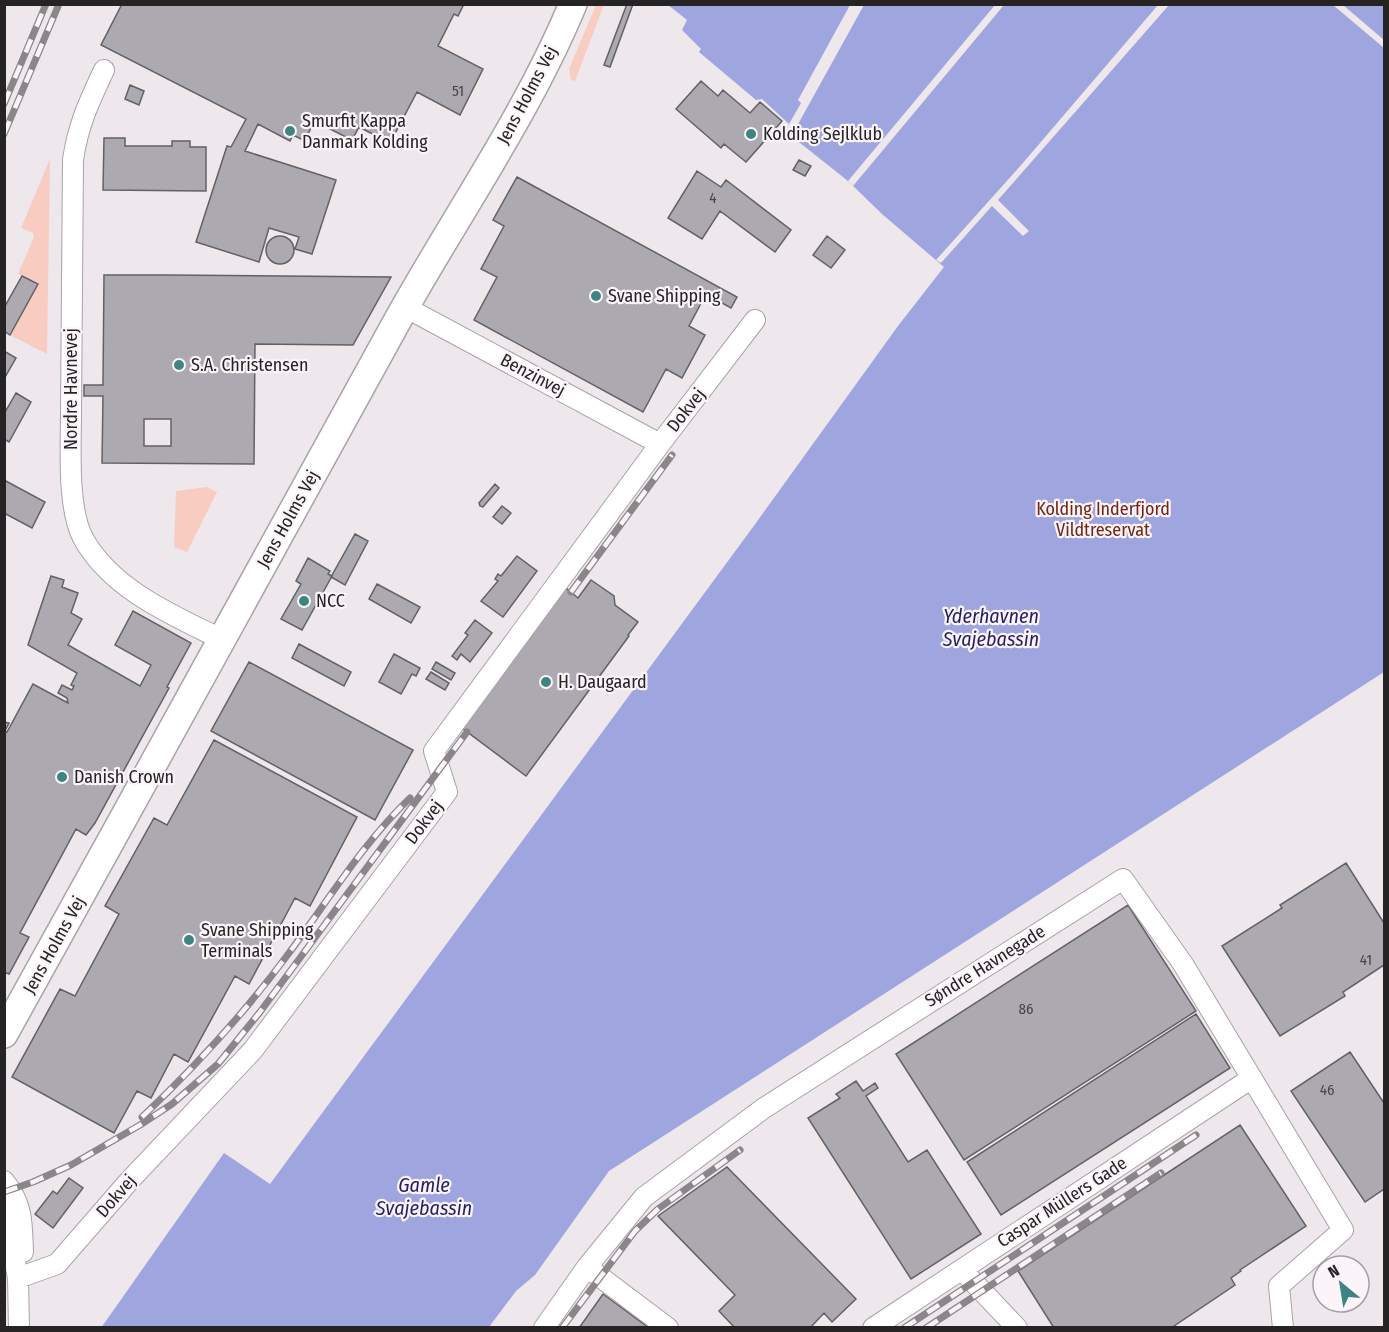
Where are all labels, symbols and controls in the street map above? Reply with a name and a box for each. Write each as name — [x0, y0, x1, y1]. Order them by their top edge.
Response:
street label: Jens Holms Vej — [492, 42, 562, 148]
house number: 51 — [452, 82, 464, 100]
place label: Smurfit Kappa Danmark Kolding — [302, 110, 428, 153]
place label: Kolding Sejlklub — [763, 123, 882, 145]
marker: Smurfit Kappa Danmark Kolding — [283, 124, 297, 138]
marker: Kolding Sejlklub — [744, 127, 758, 141]
house number: 4 — [709, 189, 717, 207]
place label: Svane Shipping — [608, 285, 721, 307]
marker: Svane Shipping — [589, 289, 603, 303]
street label: Nordre Havnevej — [60, 328, 82, 450]
street label: Benzinvej — [497, 349, 569, 401]
place label: S.A. Christensen — [191, 354, 308, 376]
marker: S.A. Christensen — [172, 358, 186, 372]
street label: Dokvej — [662, 384, 710, 436]
street label: Jens Holms Vej — [252, 466, 324, 572]
park label: Kolding Inderfjord Vildtreservat — [1036, 498, 1170, 541]
place label: NCC — [316, 590, 345, 612]
marker: NCC — [297, 594, 311, 608]
water label: Yderhavnen Svajebassin — [942, 604, 1039, 651]
place label: H. Daugaard — [558, 671, 647, 693]
marker: H. Daugaard — [539, 675, 553, 689]
place label: Danish Crown — [74, 766, 174, 788]
marker: Danish Crown — [55, 770, 69, 784]
street label: Dokvej — [400, 796, 448, 848]
street label: Jens Holms Vej — [18, 892, 90, 998]
place label: Svane Shipping Terminals — [201, 919, 314, 962]
street label: Søndre Havnegade — [921, 920, 1049, 1012]
marker: Svane Shipping Terminals — [182, 933, 196, 947]
house number: 41 — [1360, 951, 1372, 969]
house number: 86 — [1019, 1000, 1033, 1018]
house number: 46 — [1320, 1081, 1334, 1099]
street label: Caspar Müllers Gade — [993, 1152, 1131, 1252]
street label: Dokvej — [91, 1170, 141, 1222]
water label: Gamle Svajebassin — [375, 1173, 472, 1220]
north arrow — [1311, 1254, 1371, 1314]
text: N — [1325, 1261, 1343, 1282]

